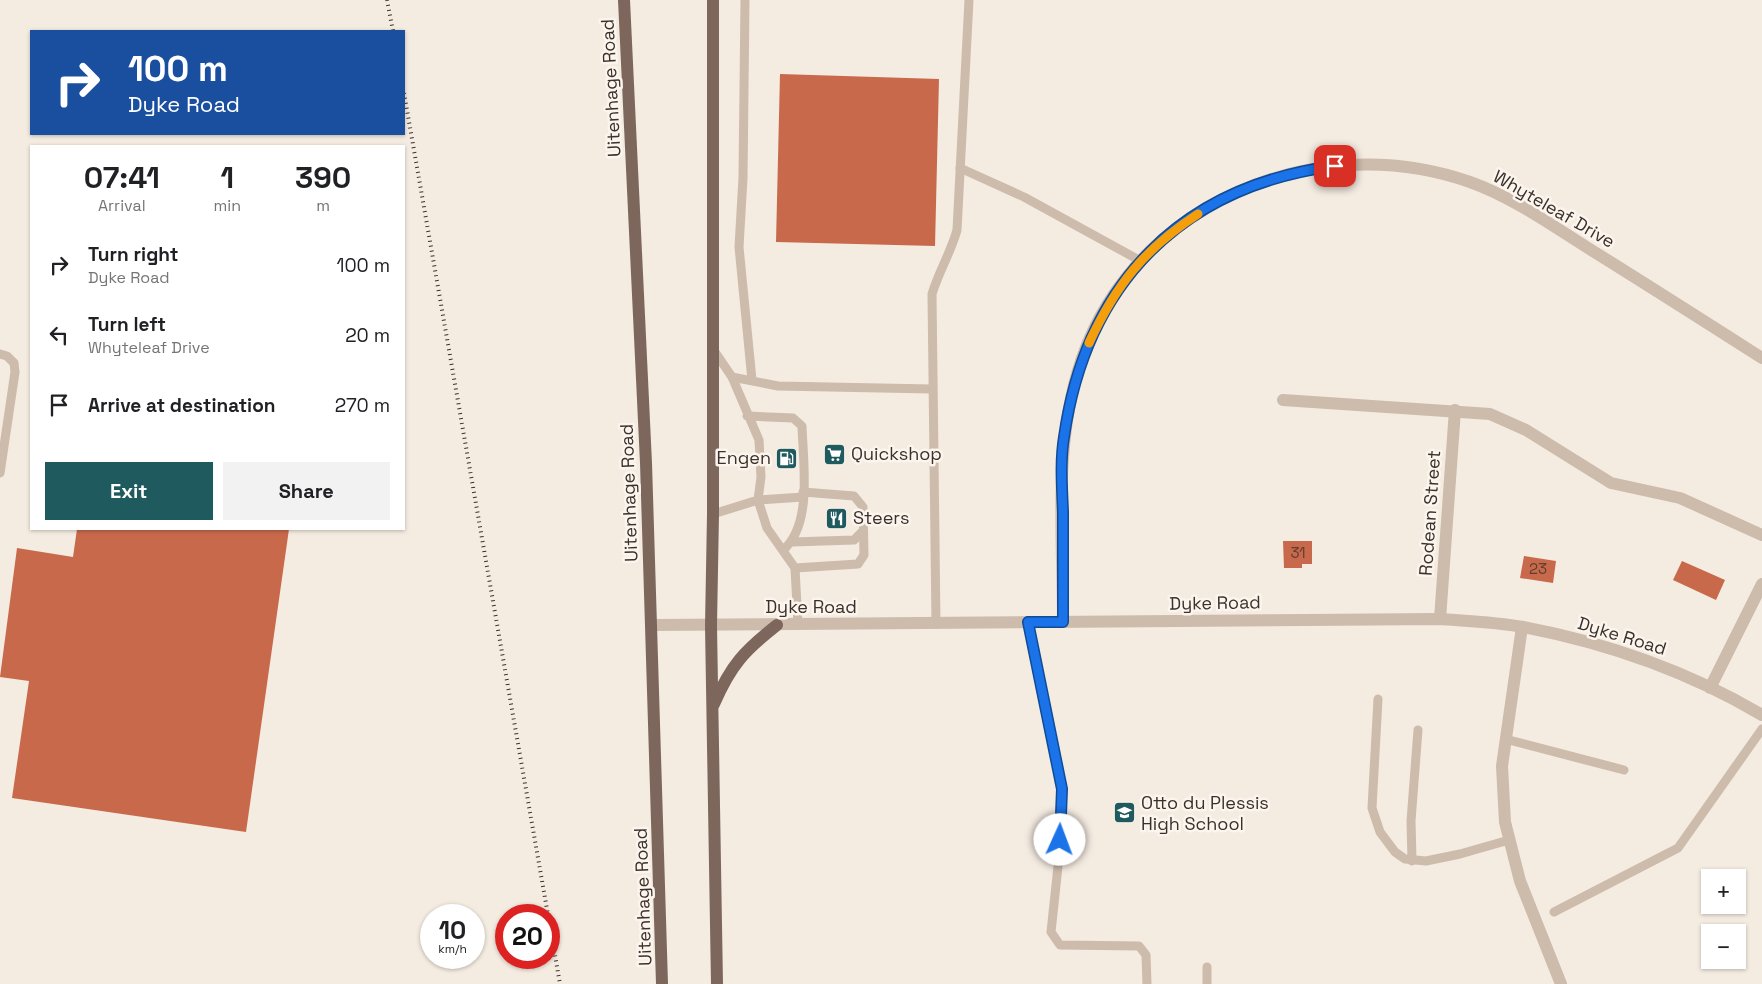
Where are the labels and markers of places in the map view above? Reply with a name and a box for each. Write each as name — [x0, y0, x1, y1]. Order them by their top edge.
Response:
pin — [1314, 145, 1356, 187]
supermarket icon: Quickshop — [823, 442, 847, 466]
place label: Quickshop — [851, 442, 942, 465]
place label: Engen — [717, 446, 771, 469]
fuel station icon: Engen — [775, 446, 799, 470]
restaurant icon: Steers — [825, 506, 849, 530]
place label: Steers — [853, 506, 909, 529]
place label: Otto du Plessis High School — [1141, 791, 1269, 835]
school or university icon: Otto du Plessis High School — [1113, 801, 1137, 825]

